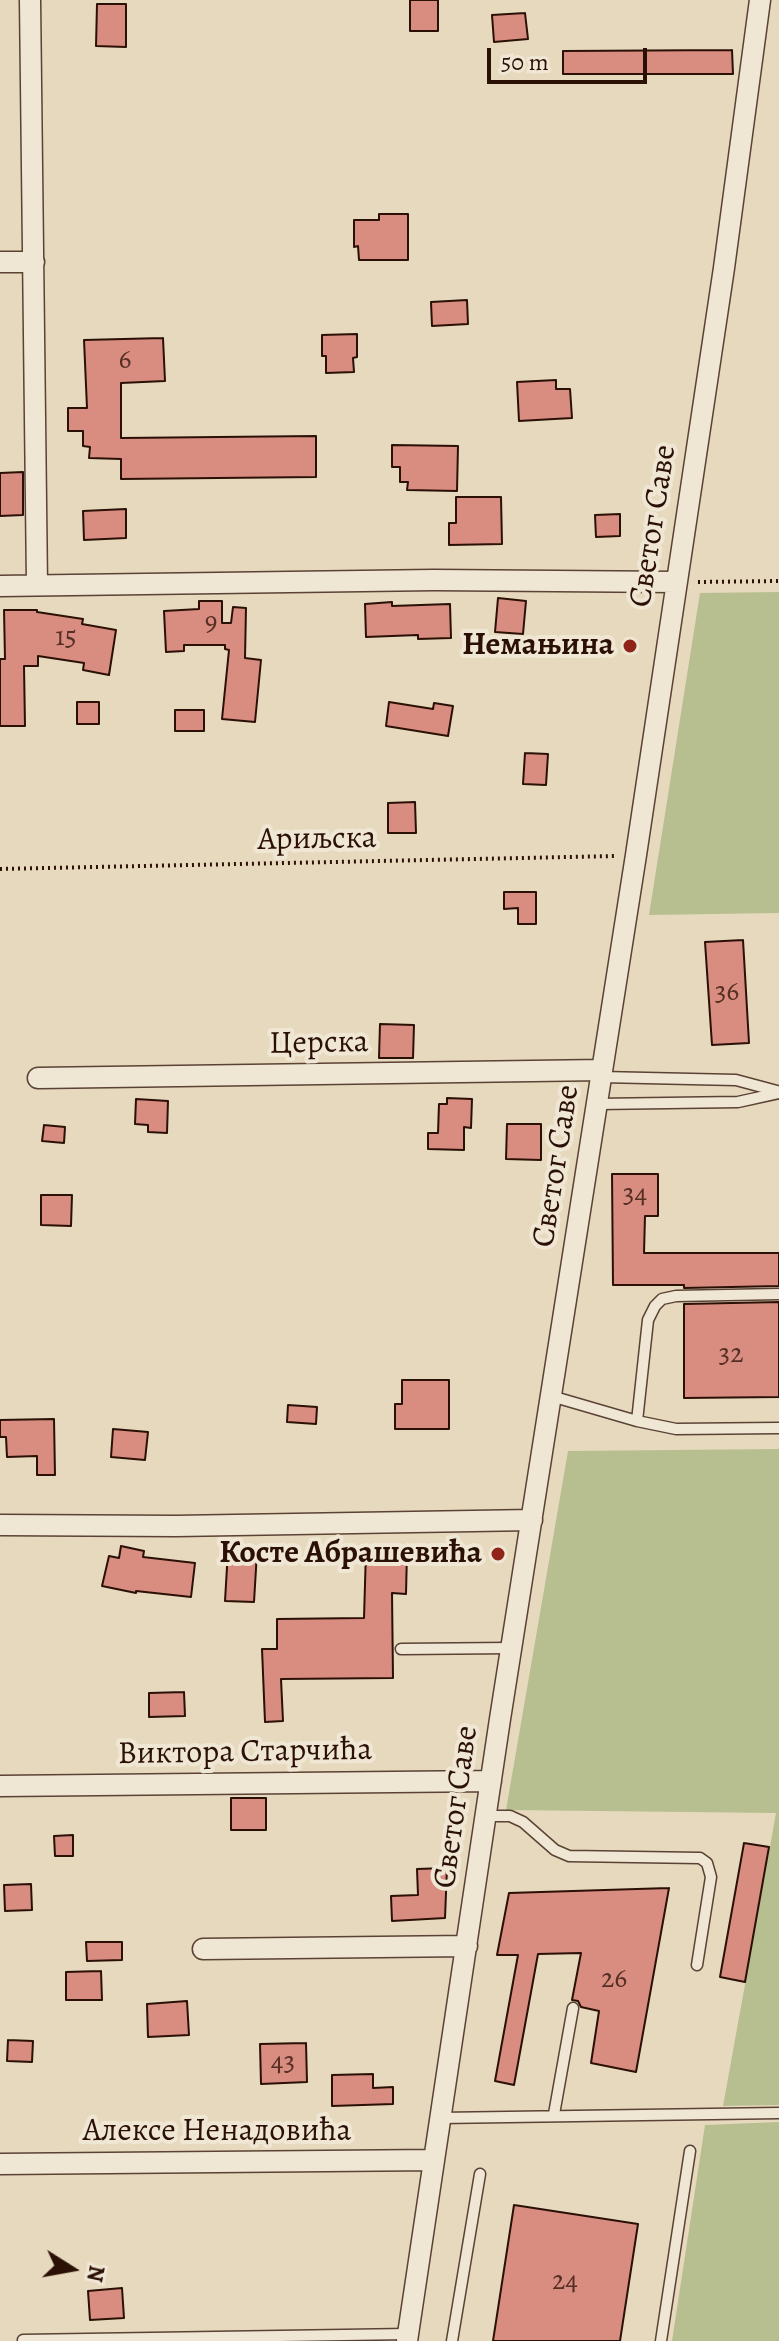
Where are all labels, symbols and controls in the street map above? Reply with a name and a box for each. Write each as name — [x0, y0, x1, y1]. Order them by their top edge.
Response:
scale bar — [491, 32, 651, 82]
text: 50 m — [501, 46, 549, 78]
house number: 6 — [119, 344, 131, 378]
street label: Светог Саве — [622, 442, 686, 610]
house number: 9 — [205, 606, 217, 640]
house number: 15 — [55, 621, 77, 655]
place label: Немањина — [462, 627, 614, 665]
marker: Немањина — [621, 637, 639, 655]
street label: Ариљска — [257, 820, 377, 860]
house number: 36 — [715, 976, 739, 1010]
street label: Церска — [269, 1024, 369, 1064]
street label: Светог Саве — [525, 1082, 589, 1250]
house number: 34 — [623, 1178, 647, 1212]
house number: 32 — [719, 1338, 743, 1372]
place label: Косте Абрашевића — [219, 1535, 482, 1573]
marker: Косте Абрашевића — [489, 1545, 507, 1563]
street label: Светог Саве — [427, 1723, 487, 1891]
street label: Виктора Старчића — [118, 1732, 372, 1774]
house number: 26 — [601, 1963, 627, 1997]
house number: 43 — [271, 2046, 295, 2080]
street label: Алексе Ненадовића — [83, 2113, 351, 2151]
north arrow — [32, 2229, 112, 2309]
text: N — [79, 2263, 112, 2284]
house number: 24 — [552, 2265, 578, 2299]

